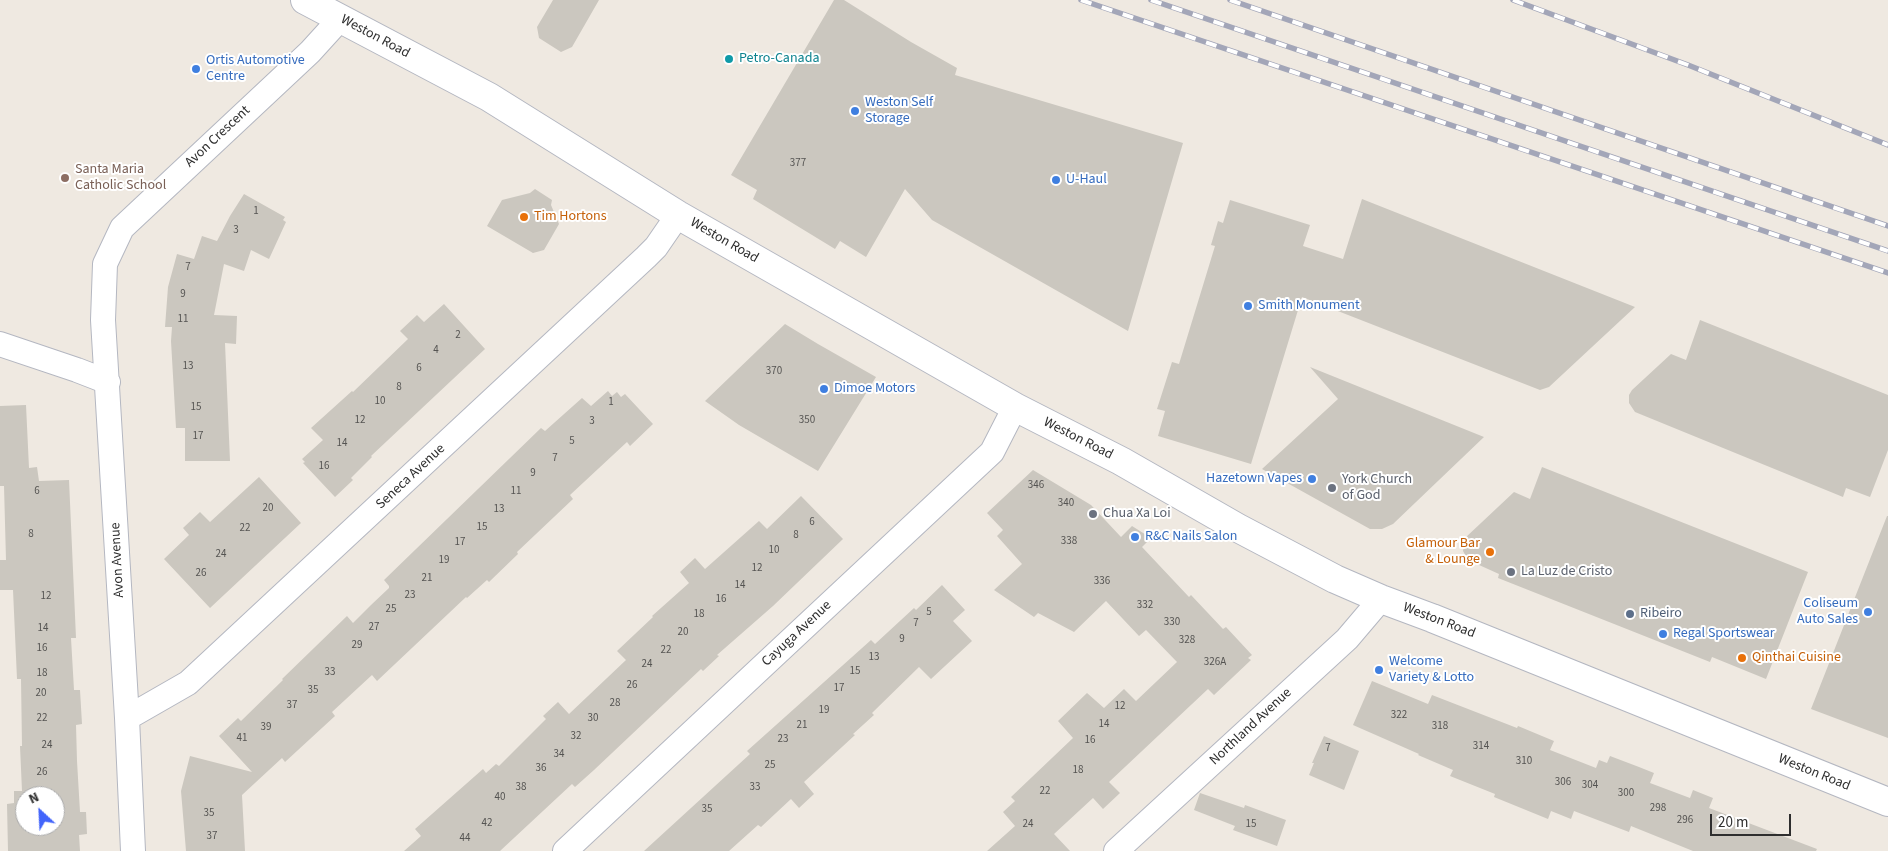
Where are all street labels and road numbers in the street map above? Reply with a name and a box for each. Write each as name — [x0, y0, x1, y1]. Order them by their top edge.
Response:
street label: Weston Road — [337, 12, 413, 62]
street label: Avon Crescent — [182, 103, 254, 171]
street label: Weston Road — [687, 215, 761, 267]
street label: Weston Road — [1040, 414, 1116, 464]
street label: Seneca Avenue — [373, 441, 449, 513]
street label: Avon Avenue — [108, 522, 128, 598]
street label: Cayuga Avenue — [759, 597, 835, 671]
street label: Weston Road — [1400, 600, 1478, 642]
street label: Northland Avenue — [1207, 685, 1295, 769]
street label: Weston Road — [1776, 751, 1852, 795]

